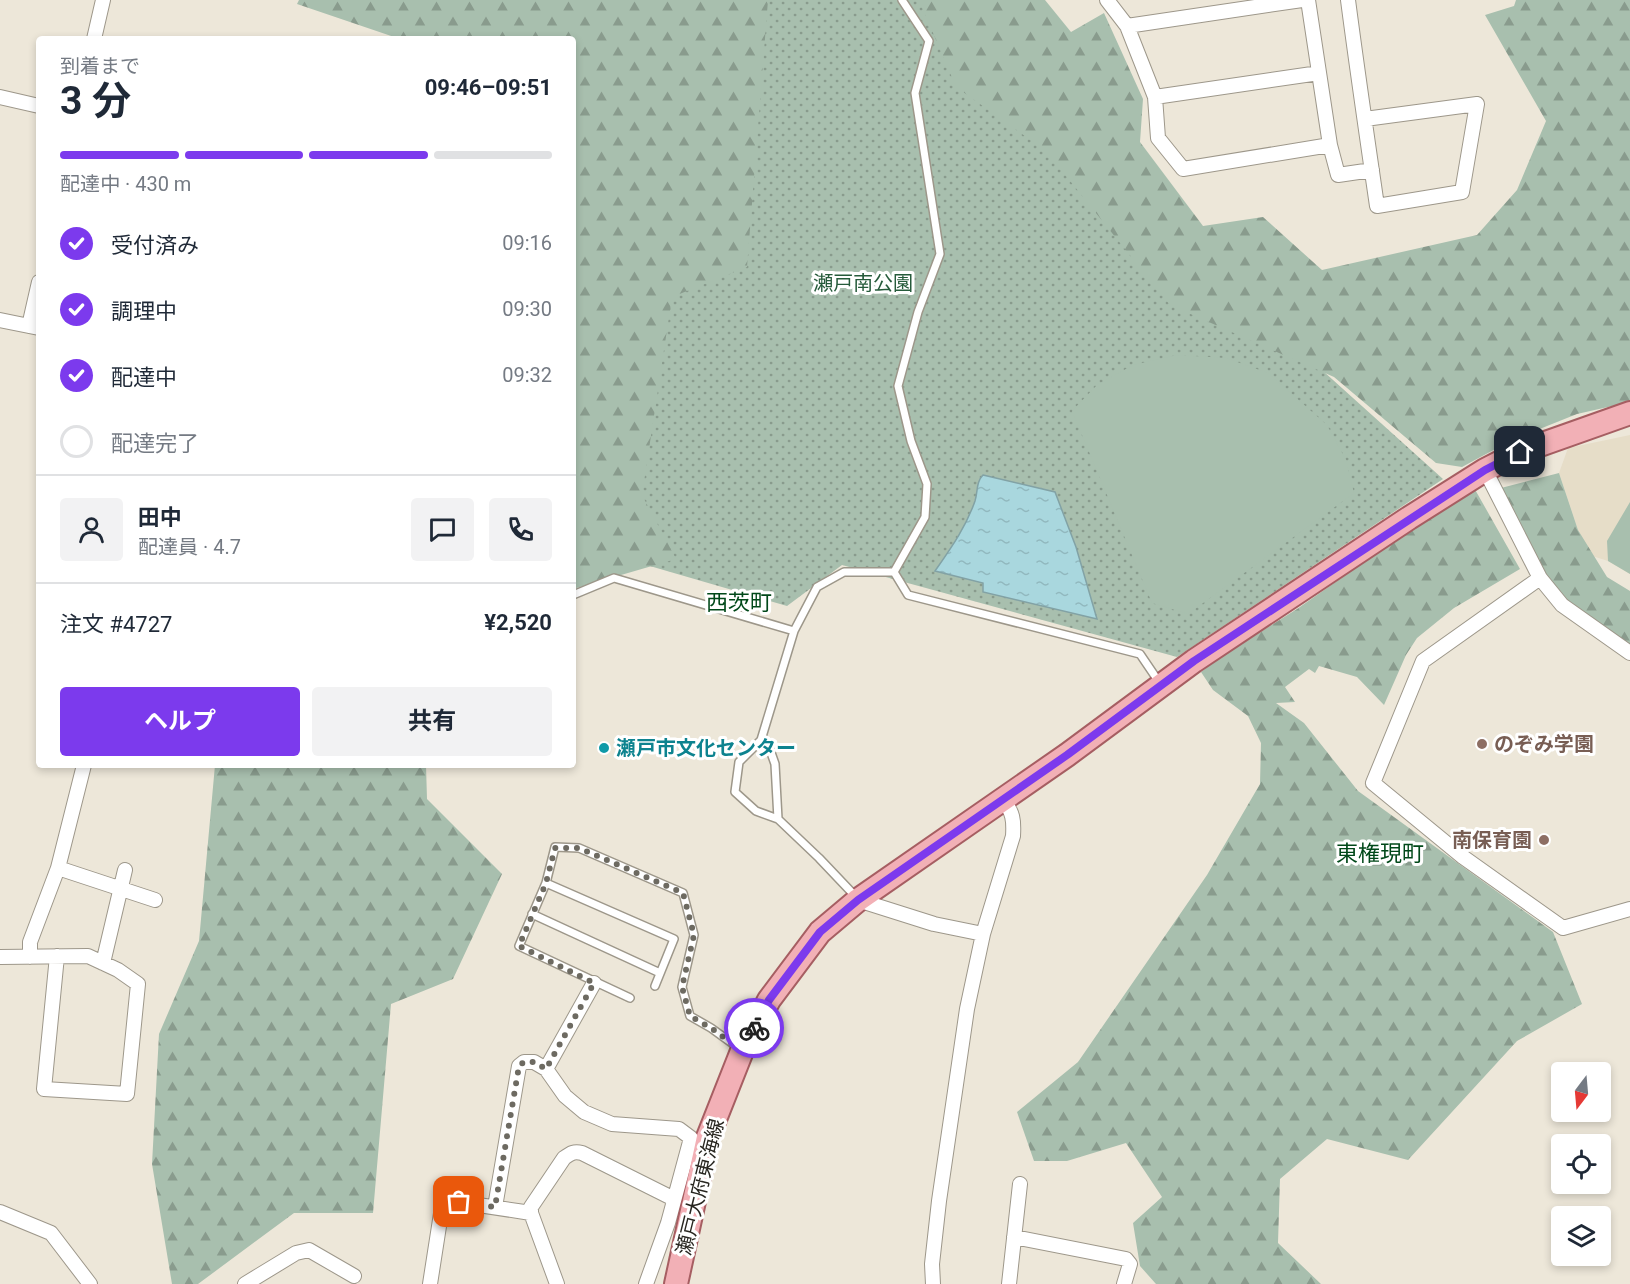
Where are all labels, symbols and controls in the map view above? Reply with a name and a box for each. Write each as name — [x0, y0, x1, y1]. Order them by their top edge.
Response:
text: 到着まで — [60, 54, 140, 78]
text: 09:46–09:51 — [425, 75, 552, 100]
text: 3 分 — [60, 78, 131, 124]
text: 配達中 · 430 m — [60, 172, 191, 196]
icon: check — [60, 227, 93, 260]
text: 09:16 — [502, 231, 552, 255]
text: 受付済み — [111, 233, 199, 258]
park label: 瀬戸南公園 — [813, 271, 913, 295]
icon: check — [60, 293, 93, 326]
text: 09:30 — [502, 297, 552, 321]
text: 調理中 — [111, 299, 177, 324]
icon: check — [60, 359, 93, 392]
text: 09:32 — [502, 363, 552, 387]
text: 配達中 — [111, 365, 177, 390]
pin — [1494, 426, 1545, 477]
text: 配達完了 — [111, 431, 199, 456]
icon: home — [1503, 435, 1536, 468]
button: person — [60, 498, 123, 561]
button: chat — [411, 498, 474, 561]
button: phone — [489, 498, 552, 561]
text: 田中 — [138, 505, 182, 530]
text: 配達員 · 4.7 — [138, 535, 241, 559]
district label: 西茨町 — [706, 590, 772, 615]
text: ¥2,520 — [484, 610, 552, 635]
text: 注文 #4727 — [60, 612, 172, 637]
button: ヘルプ — [60, 687, 300, 756]
button: 共有 — [312, 687, 552, 756]
place label: のぞみ学園 — [1494, 732, 1594, 756]
place label: 瀬戸市文化センター — [616, 736, 796, 760]
marker: のぞみ学園 — [1475, 737, 1489, 751]
marker: 瀬戸市文化センター — [597, 741, 611, 755]
place label: 南保育園 — [1452, 828, 1532, 852]
marker: 南保育園 — [1537, 833, 1551, 847]
district label: 東権現町 — [1336, 841, 1424, 866]
courier — [724, 998, 784, 1058]
icon: bike — [738, 1012, 771, 1045]
north arrow — [1551, 1062, 1611, 1122]
map controls — [1551, 1062, 1611, 1266]
street label: 瀬戸大府東海線 — [671, 1116, 729, 1258]
button: locate — [1551, 1134, 1611, 1194]
pin — [433, 1176, 484, 1227]
icon: bag — [442, 1185, 475, 1218]
button: layers — [1551, 1206, 1611, 1266]

